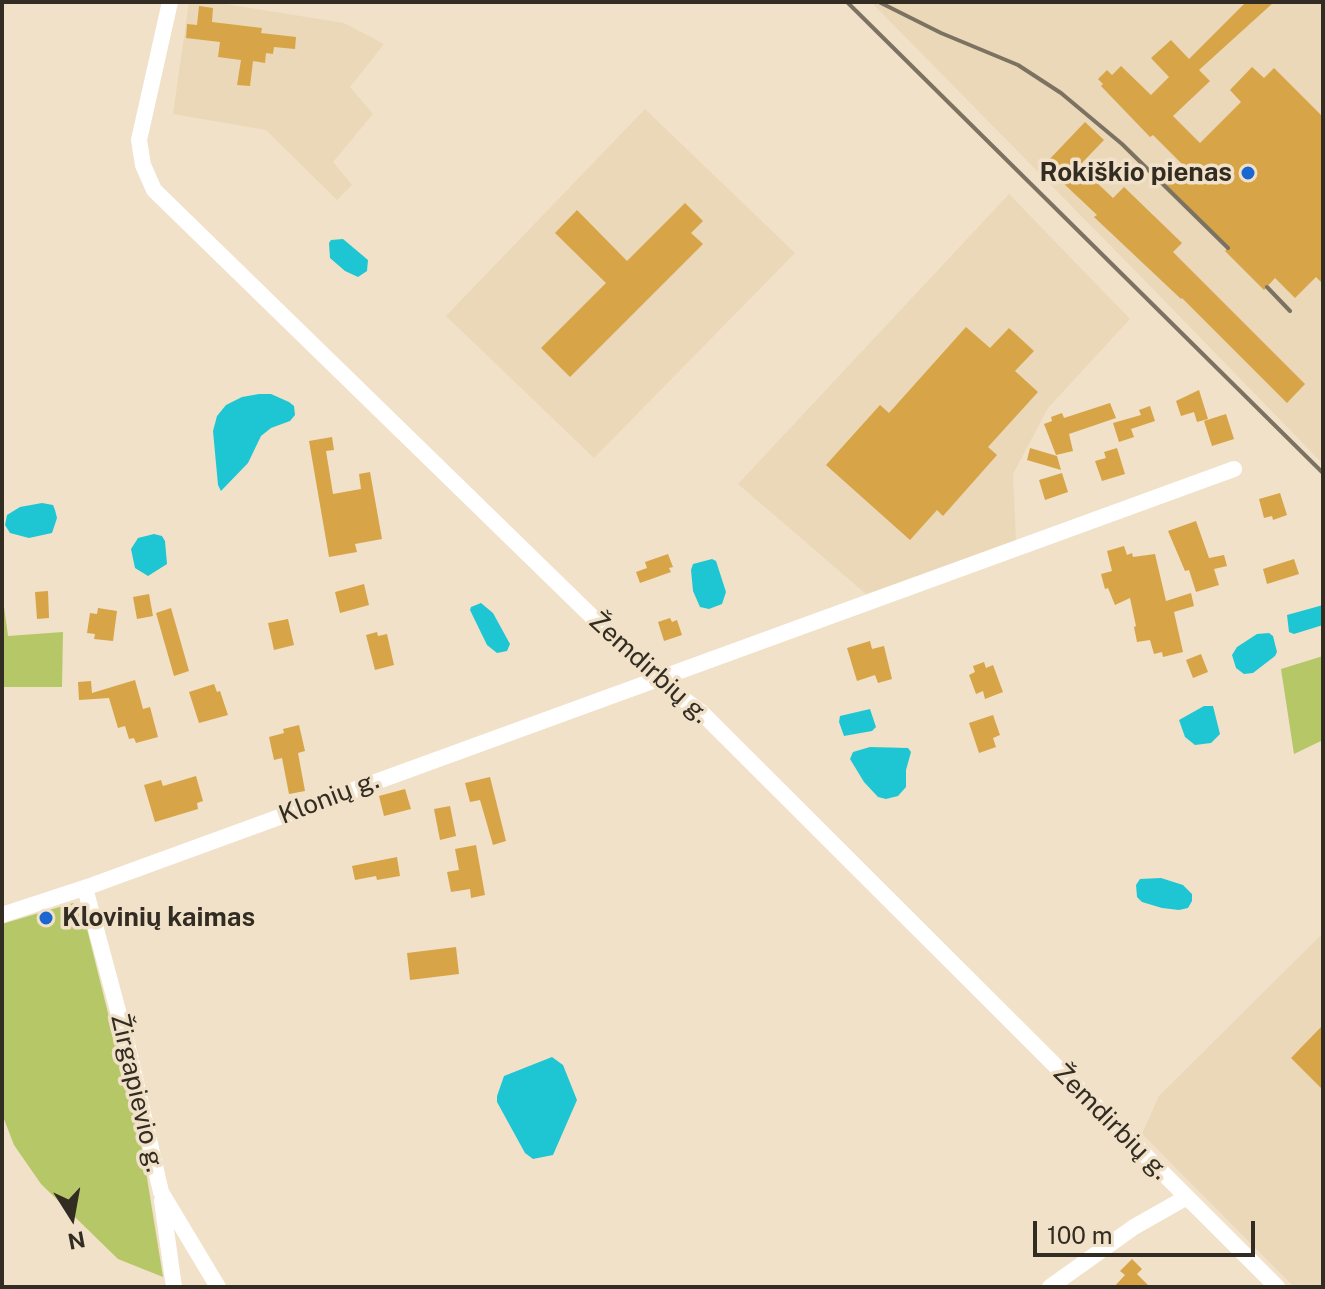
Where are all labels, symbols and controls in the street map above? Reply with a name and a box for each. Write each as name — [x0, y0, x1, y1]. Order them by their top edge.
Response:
place label: Rokiškio pienas — [1040, 157, 1232, 189]
marker: Rokiškio pienas — [1239, 164, 1257, 182]
street label: Žemdirbių g. — [582, 606, 716, 730]
street label: Klonių g. — [275, 765, 383, 831]
place label: Klovinių kaimas — [62, 902, 255, 934]
marker: Klovinių kaimas — [37, 909, 55, 927]
street label: Žirgapievio g. — [104, 1011, 170, 1175]
street label: Žemdirbių g. — [1046, 1057, 1176, 1187]
north arrow — [32, 1177, 112, 1257]
scale bar — [1037, 1205, 1259, 1255]
text: 100 m — [1047, 1221, 1113, 1249]
text: N — [66, 1226, 88, 1255]

